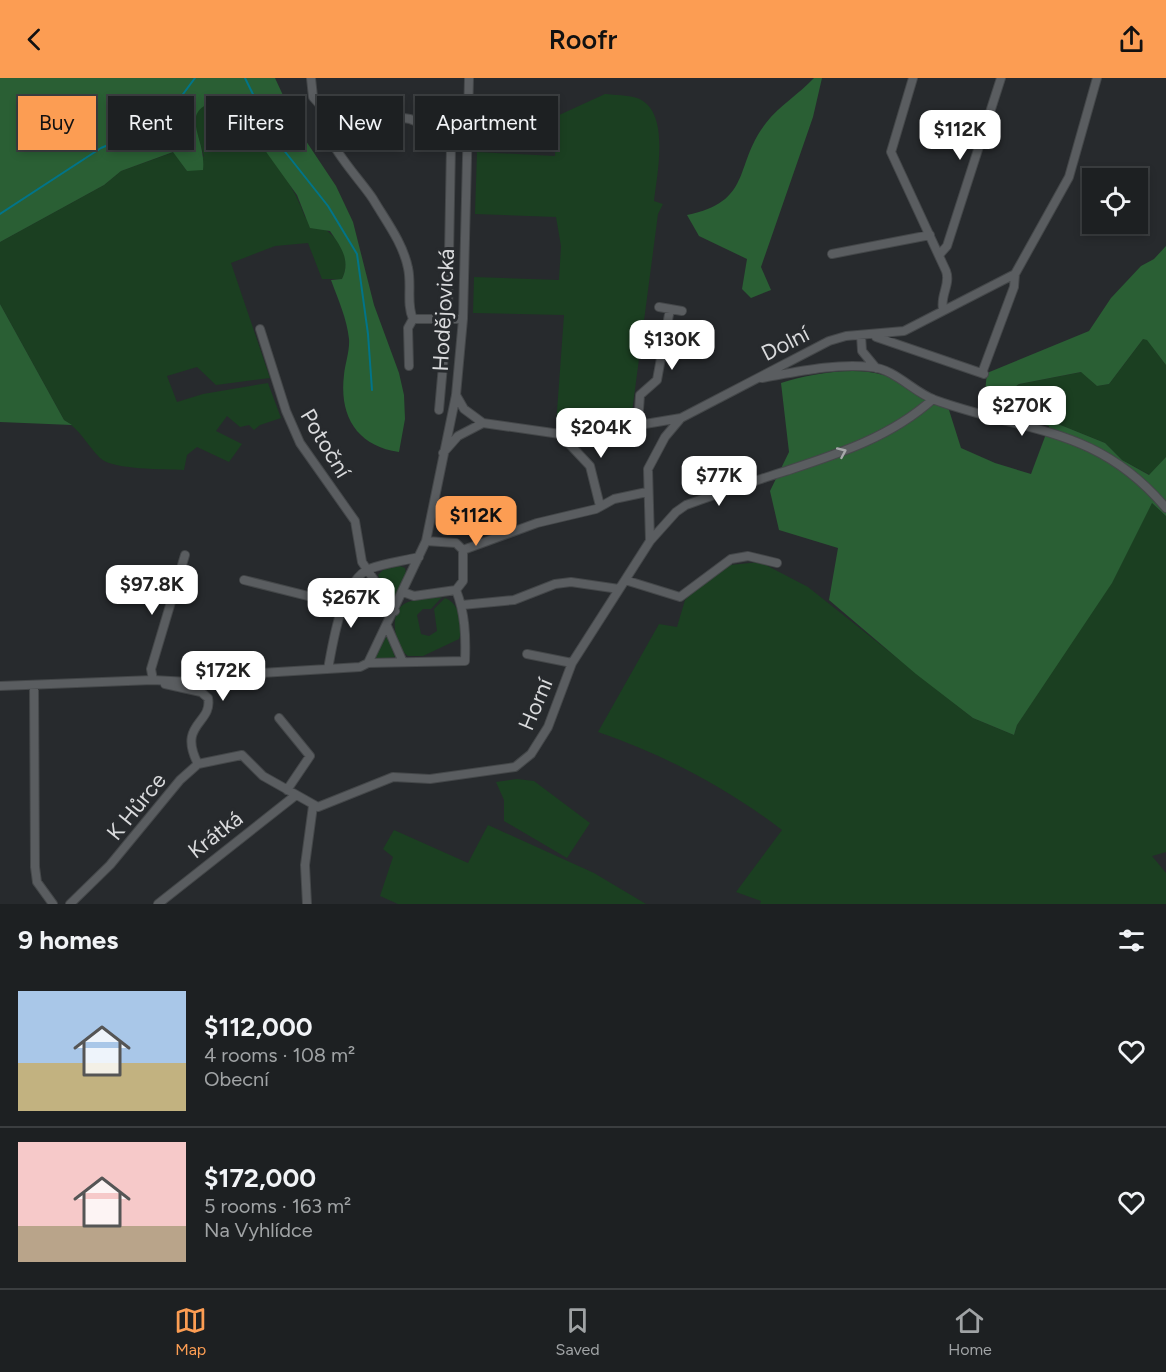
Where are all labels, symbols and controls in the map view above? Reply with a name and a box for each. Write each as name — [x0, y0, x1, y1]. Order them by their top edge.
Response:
icon: back — [18, 23, 51, 56]
text: Roofr — [549, 23, 617, 56]
icon: share — [1115, 23, 1148, 56]
chip: Buy — [18, 96, 96, 150]
chip: Rent — [108, 96, 194, 150]
chip: Filters — [206, 96, 305, 150]
chip: New — [317, 96, 403, 150]
chip: Apartment — [415, 96, 558, 150]
pin: $112K — [918, 110, 1002, 161]
text: $112K — [934, 117, 986, 141]
map controls — [1082, 168, 1148, 234]
button: locate — [1082, 168, 1148, 234]
street label: Hodějovická — [427, 248, 460, 372]
pin: $130K — [630, 320, 714, 371]
street label: Dolní — [757, 320, 814, 367]
text: $130K — [644, 327, 700, 351]
pin: $270K — [980, 386, 1064, 437]
text: $270K — [992, 393, 1052, 417]
street label: Potoční — [295, 404, 357, 483]
pin: $204K — [559, 408, 643, 459]
text: $204K — [570, 415, 632, 439]
one-way arrow — [835, 448, 846, 460]
pin: $77K — [683, 456, 755, 507]
text: $77K — [696, 463, 742, 487]
pin: $112K — [434, 496, 518, 547]
text: $112K — [450, 503, 502, 527]
pin: $97.8K — [103, 565, 201, 616]
text: $97.8K — [120, 572, 184, 596]
pin: $267K — [309, 578, 393, 629]
text: $267K — [322, 585, 380, 609]
pin: $172K — [181, 651, 265, 702]
text: $172K — [195, 658, 251, 682]
street label: Horní — [512, 673, 559, 734]
street label: K Hůrce — [101, 767, 172, 846]
street label: Krátká — [183, 805, 248, 864]
text: 9 homes — [18, 924, 118, 956]
icon: filters — [1115, 924, 1148, 957]
text: $112,000 — [204, 1011, 313, 1043]
icon: home — [66, 1015, 138, 1087]
icon: heart — [1115, 1035, 1148, 1068]
text: 4 rooms · 108 m² — [204, 1043, 355, 1067]
text: Obecní — [204, 1067, 269, 1091]
text: $172,000 — [204, 1162, 316, 1194]
icon: home — [66, 1166, 138, 1238]
icon: heart — [1115, 1186, 1148, 1219]
text: 5 rooms · 163 m² — [204, 1194, 351, 1218]
text: Na Vyhlídce — [204, 1218, 313, 1242]
tab: Map — [174, 1304, 207, 1359]
tab: Saved — [556, 1304, 600, 1359]
tab: Home — [948, 1304, 992, 1359]

